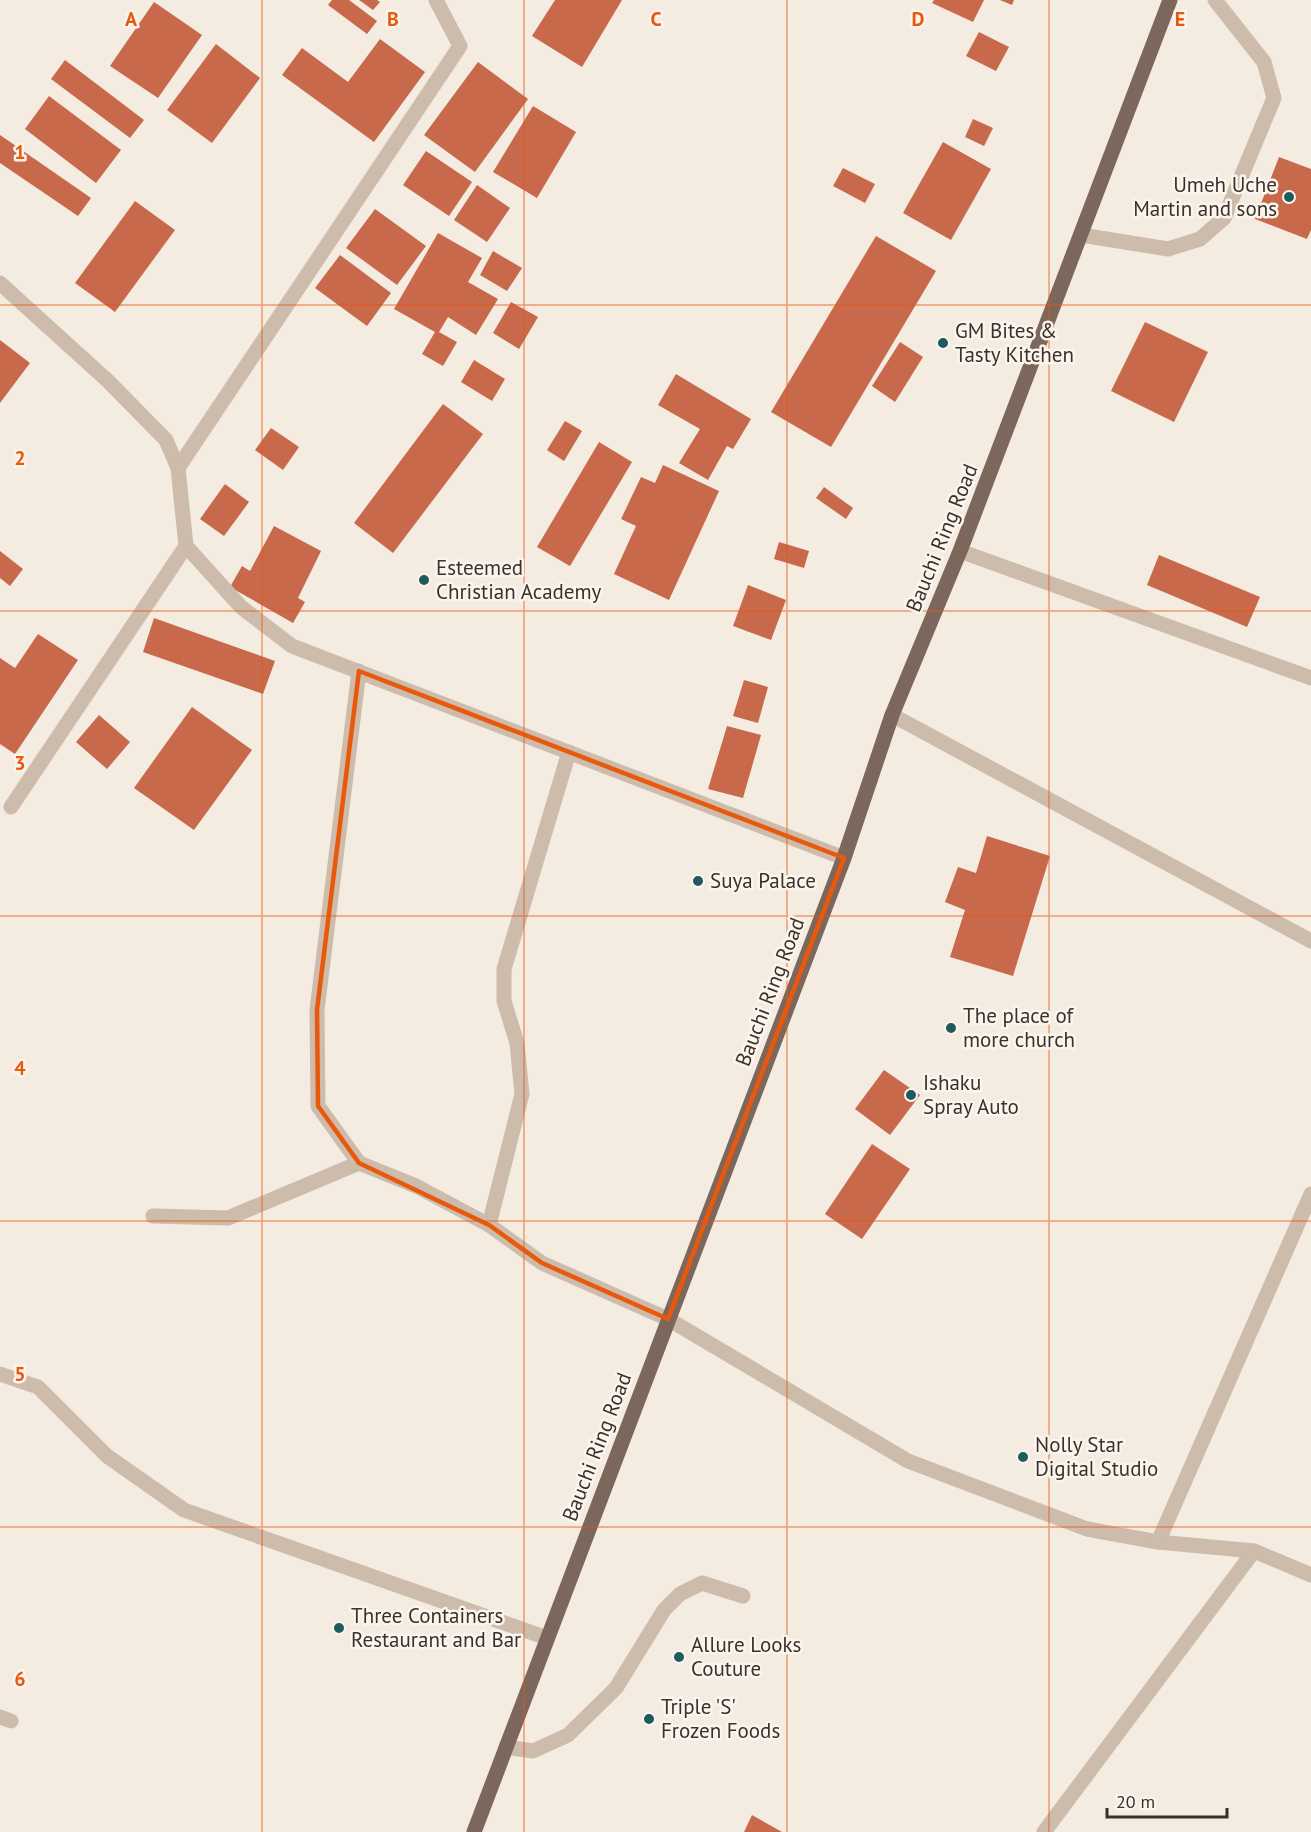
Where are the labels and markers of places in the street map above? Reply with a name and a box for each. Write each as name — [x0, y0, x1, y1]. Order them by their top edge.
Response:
place label: Umeh Uche Martin and sons — [1133, 171, 1277, 222]
marker: Umeh Uche Martin and sons — [1282, 190, 1296, 204]
place label: GM Bites & Tasty Kitchen — [955, 317, 1074, 368]
marker: GM Bites & Tasty Kitchen — [936, 336, 950, 350]
place label: Esteemed Christian Academy — [436, 554, 602, 605]
marker: Esteemed Christian Academy — [417, 573, 431, 587]
place label: Suya Palace — [710, 867, 816, 894]
marker: Suya Palace — [691, 874, 705, 888]
place label: The place of more church — [963, 1002, 1075, 1053]
marker: The place of more church — [944, 1021, 958, 1035]
place label: Ishaku Spray Auto — [923, 1069, 1019, 1120]
marker: Ishaku Spray Auto — [904, 1088, 918, 1102]
place label: Nolly Star Digital Studio — [1035, 1431, 1158, 1482]
marker: Nolly Star Digital Studio — [1016, 1450, 1030, 1464]
place label: Three Containers Restaurant and Bar — [351, 1602, 521, 1653]
marker: Three Containers Restaurant and Bar — [332, 1621, 346, 1635]
place label: Allure Looks Couture — [691, 1631, 801, 1682]
marker: Allure Looks Couture — [672, 1650, 686, 1664]
place label: Triple 'S' Frozen Foods — [661, 1693, 780, 1744]
marker: Triple 'S' Frozen Foods — [642, 1712, 656, 1726]

